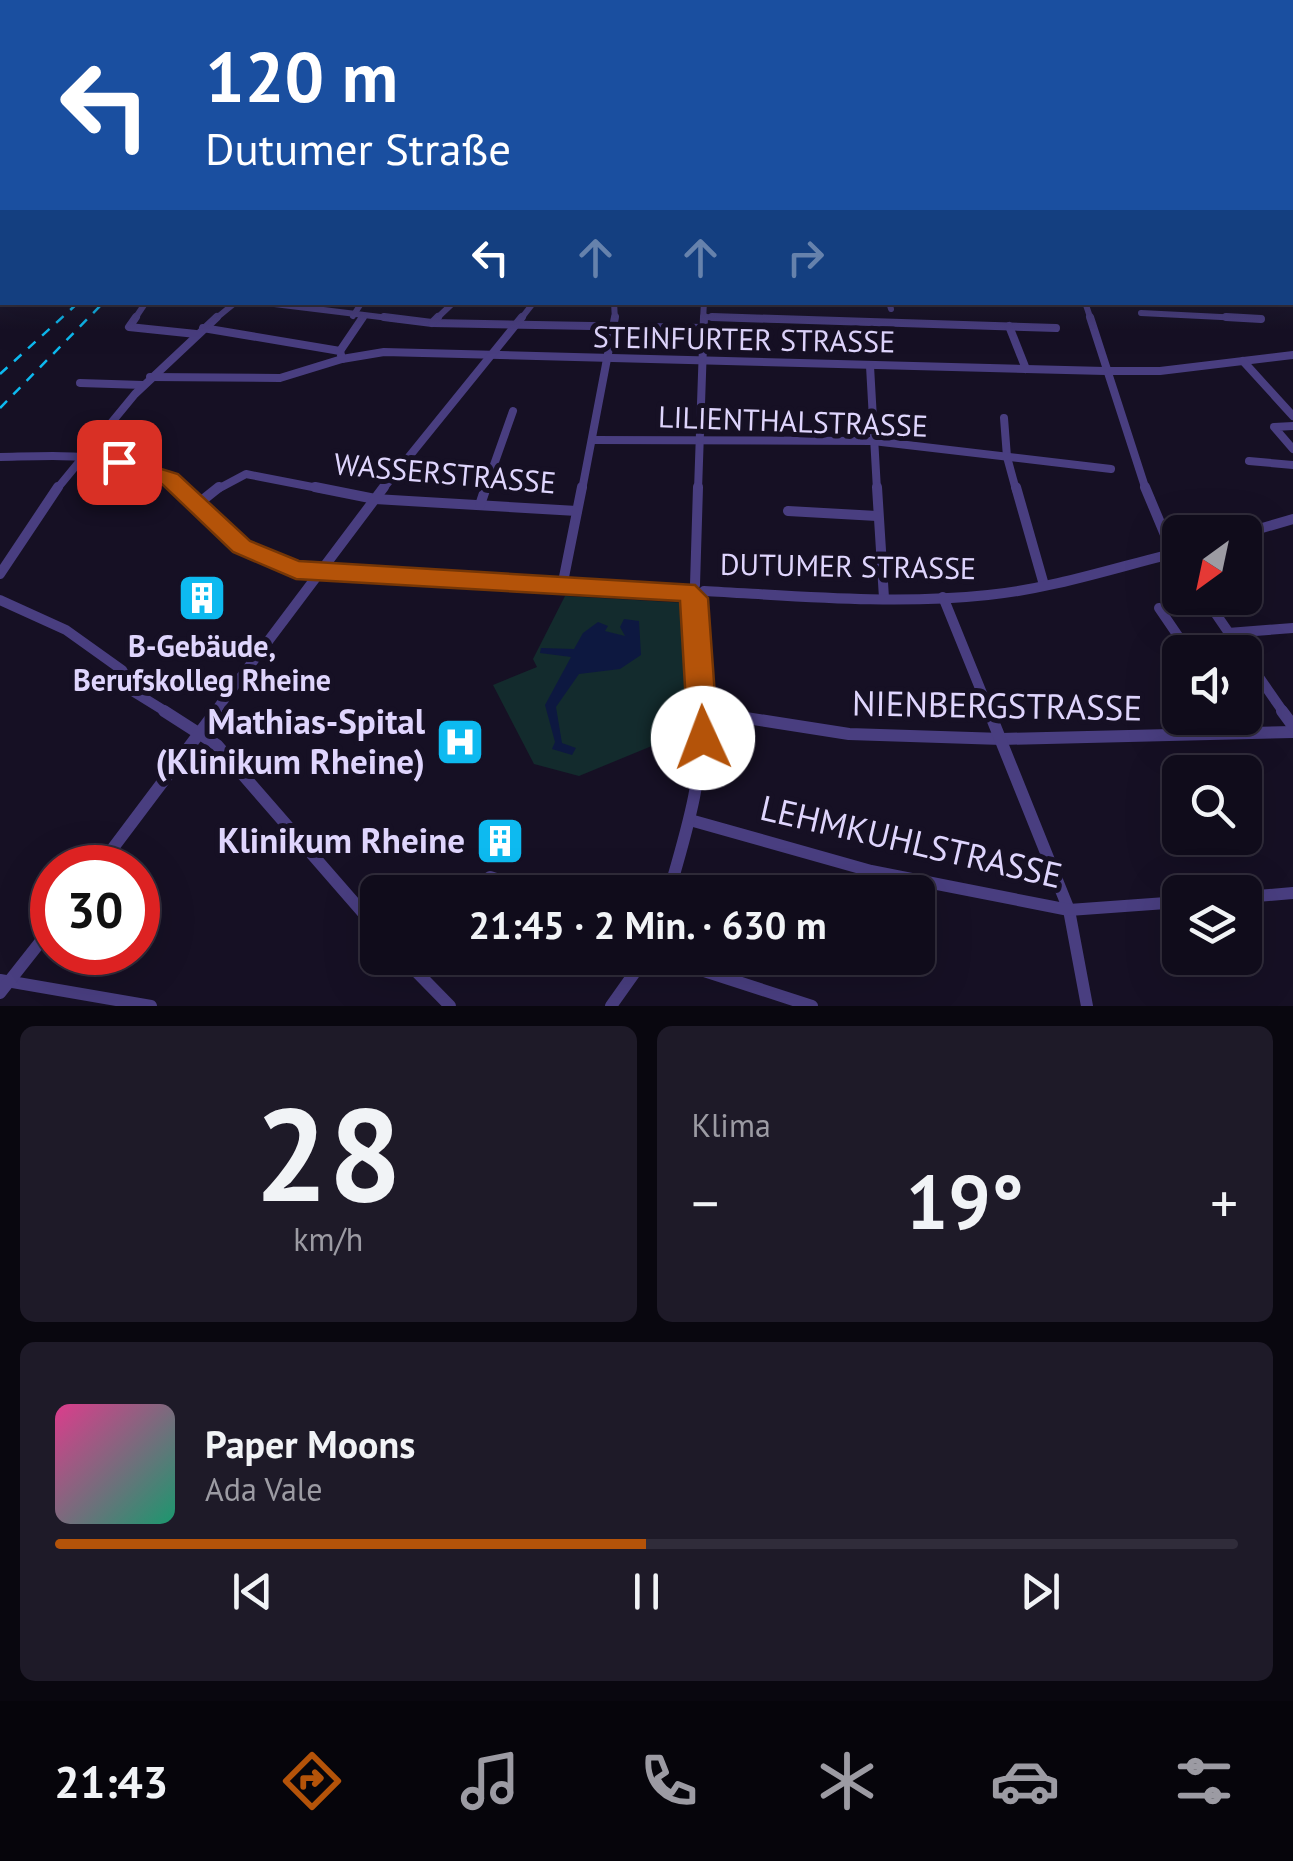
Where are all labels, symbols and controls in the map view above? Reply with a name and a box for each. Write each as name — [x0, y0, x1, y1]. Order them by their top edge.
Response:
text: 120 m — [205, 31, 398, 121]
icon: left — [40, 40, 170, 170]
text: Dutumer Straße — [205, 119, 511, 177]
icon: left — [463, 230, 518, 285]
icon: ahead — [568, 230, 623, 285]
icon: ahead — [673, 230, 728, 285]
icon: right — [778, 230, 833, 285]
street label: STEINFURTER STRASSE — [593, 316, 896, 361]
street label: LILIENTHALSTRASSE — [658, 396, 929, 445]
pin — [77, 420, 162, 505]
icon: arrive — [92, 435, 147, 490]
street label: WASSERSTRASSE — [333, 443, 558, 502]
north arrow — [1162, 515, 1262, 615]
map controls — [1162, 515, 1262, 975]
street label: DUTUMER STRASSE — [720, 544, 976, 587]
building icon: B-Gebäude, Berufskolleg Rheine — [176, 572, 228, 624]
place label: B-Gebäude, Berufskolleg Rheine — [73, 626, 331, 699]
button: sound — [1162, 635, 1262, 735]
street label: NIENBERGSTRASSE — [851, 679, 1143, 731]
position arrow — [651, 686, 755, 790]
place label: Mathias-Spital (Klinikum Rheine) — [155, 698, 426, 784]
hospital icon: Mathias-Spital (Klinikum Rheine) — [434, 716, 486, 768]
button: search — [1162, 755, 1262, 855]
street label: LEHMKUHLSTRASSE — [756, 784, 1067, 898]
building icon: Klinikum Rheine — [474, 815, 526, 867]
place label: Klinikum Rheine — [218, 817, 465, 863]
speed limit sign: 30 — [30, 845, 160, 975]
button: layers — [1162, 875, 1262, 975]
text: 21:45 · 2 Min. · 630 m — [468, 900, 827, 949]
text: 28 — [255, 1069, 402, 1237]
text: Klima — [692, 1104, 771, 1146]
text: 19° — [906, 1153, 1024, 1250]
text: − — [692, 1167, 719, 1238]
text: + — [1210, 1167, 1238, 1238]
text: km/h — [293, 1218, 363, 1260]
text: Paper Moons — [205, 1419, 415, 1468]
text: Ada Vale — [205, 1468, 322, 1510]
icon: previous — [225, 1564, 280, 1619]
icon: pause — [619, 1564, 674, 1619]
icon: next — [1013, 1564, 1068, 1619]
icon: directions — [277, 1746, 347, 1816]
icon: music — [455, 1746, 525, 1816]
icon: phone — [634, 1746, 704, 1816]
icon: climate — [812, 1746, 882, 1816]
icon: car — [990, 1746, 1060, 1816]
icon: filters — [1169, 1746, 1239, 1816]
text: 21:43 — [54, 1752, 168, 1810]

